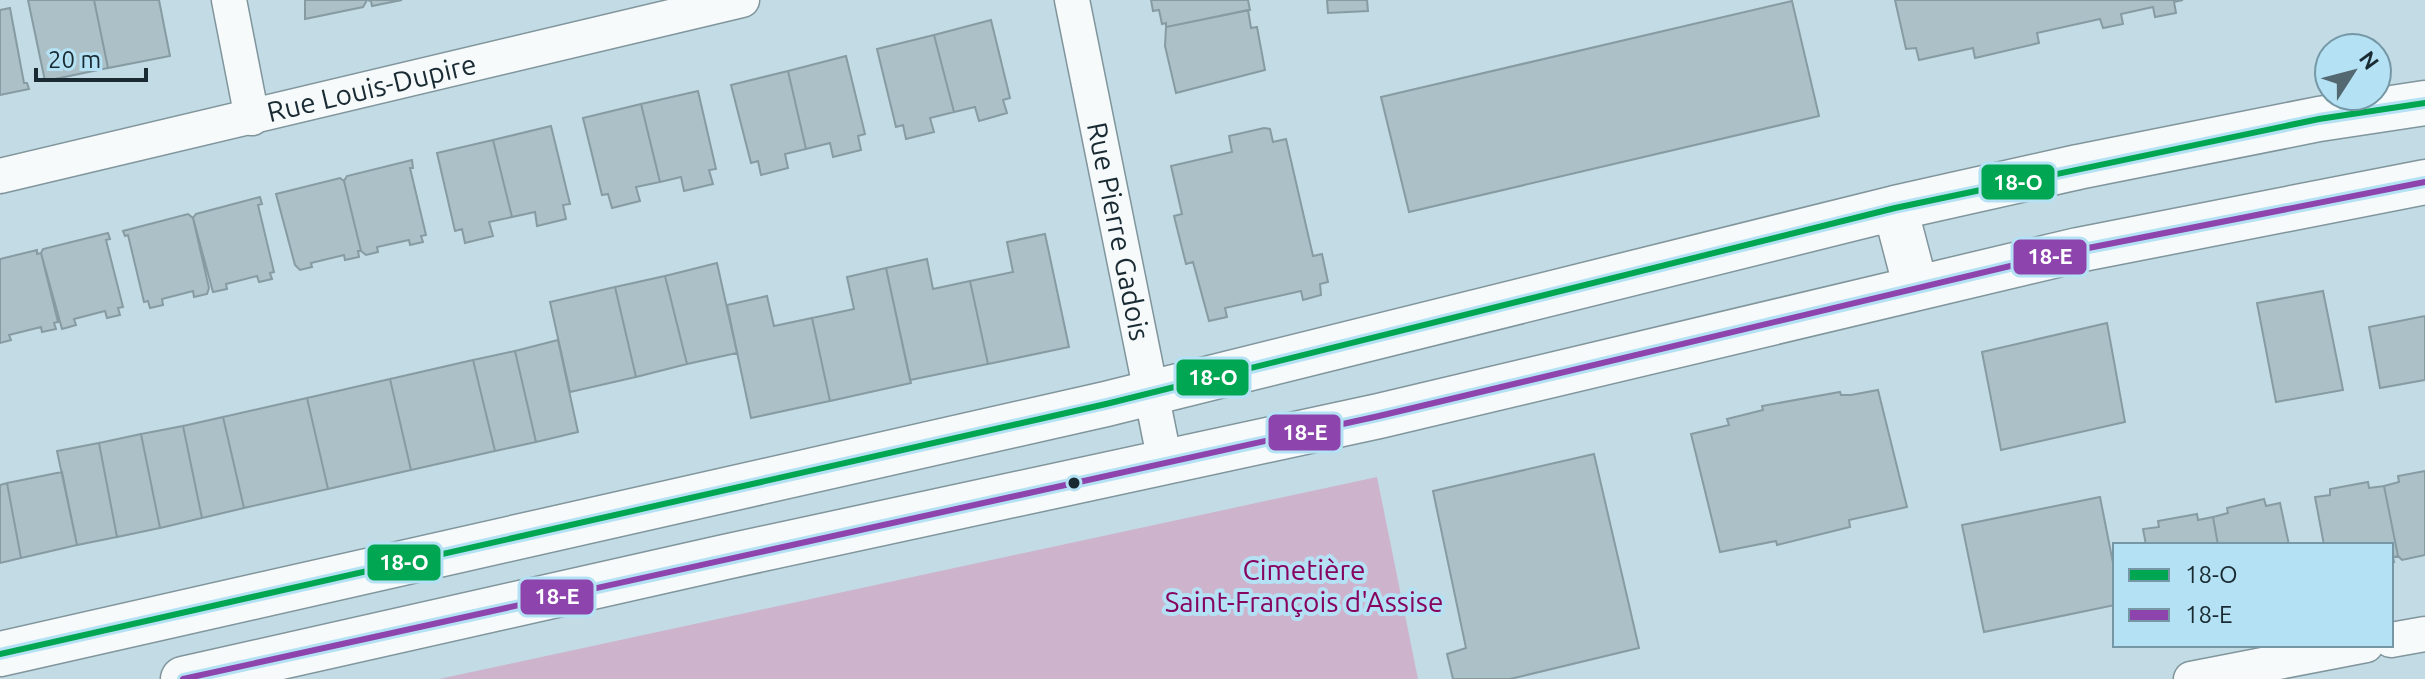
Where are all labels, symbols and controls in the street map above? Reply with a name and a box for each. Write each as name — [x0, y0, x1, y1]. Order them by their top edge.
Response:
scale bar — [36, 32, 146, 82]
north arrow — [2313, 32, 2393, 112]
text: 20 m — [48, 46, 101, 73]
text: N — [2355, 46, 2385, 74]
street label: Rue Louis-Dupire — [264, 48, 479, 127]
street label: Rue Pierre Gadois — [1082, 119, 1156, 343]
line badge: 18-O — [1980, 163, 2056, 201]
text: 18-O — [1993, 169, 2043, 194]
line badge: 18-E — [2012, 238, 2088, 276]
text: 18-E — [2027, 243, 2073, 268]
line badge: 18-O — [1175, 358, 1250, 397]
text: 18-O — [1188, 364, 1238, 389]
line badge: 18-E — [1267, 413, 1342, 452]
text: 18-E — [1282, 419, 1328, 444]
unlabelled marker — [1066, 475, 1082, 491]
line badge: 18-O — [366, 543, 442, 582]
legend — [2113, 543, 2393, 647]
text: 18-O — [379, 549, 429, 574]
park label: Cimetière Saint-François d'Assise — [1165, 554, 1443, 617]
text: 18-O — [2185, 561, 2238, 588]
line badge: 18-E — [519, 578, 595, 616]
text: 18-E — [534, 583, 580, 608]
text: 18-E — [2185, 601, 2232, 628]

